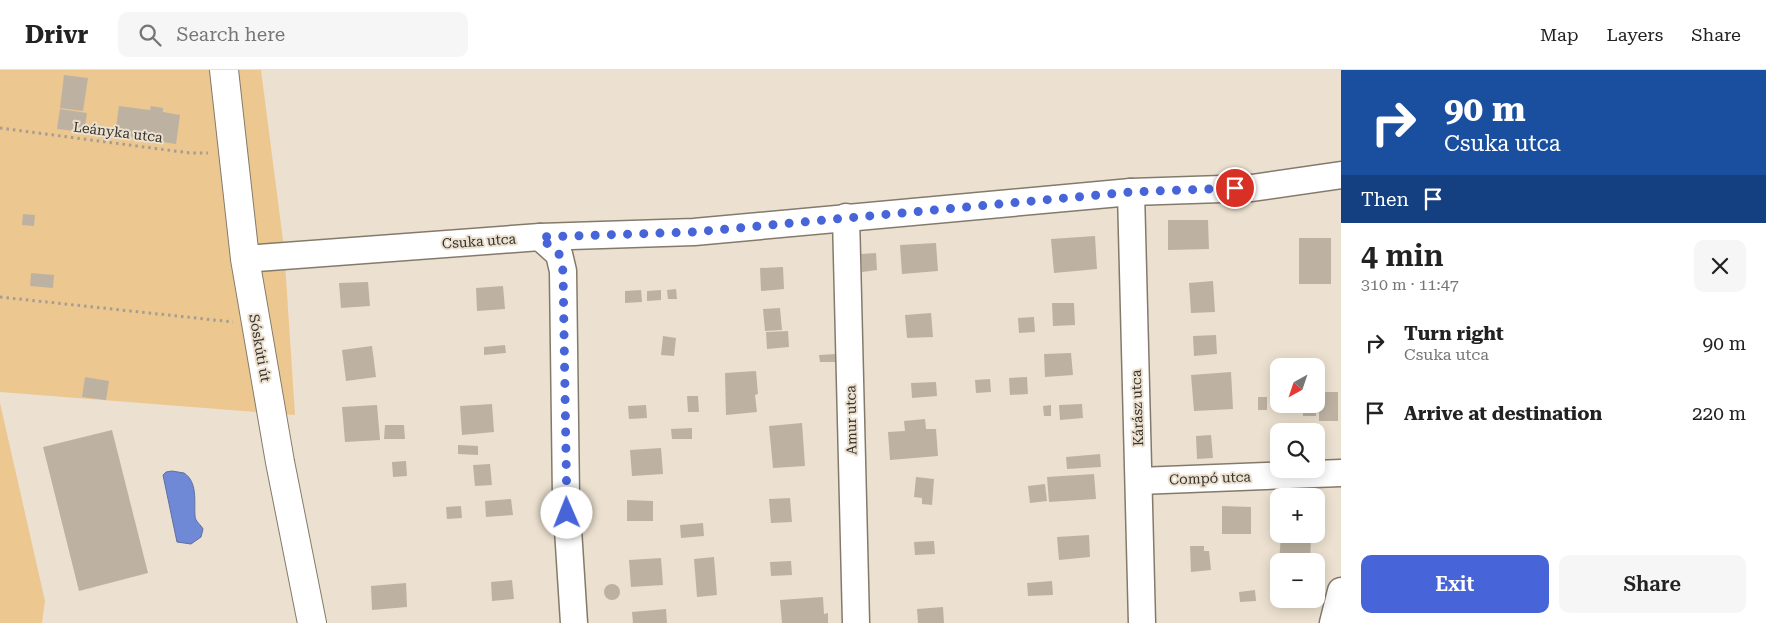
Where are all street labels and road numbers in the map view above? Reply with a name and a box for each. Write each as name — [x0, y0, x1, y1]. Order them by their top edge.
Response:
street label: Leányka utca — [72, 119, 164, 145]
street label: Csuka utca — [441, 230, 517, 252]
street label: Sóskúti út — [246, 313, 274, 383]
street label: Kárász utca — [1128, 369, 1146, 447]
street label: Amur utca — [842, 385, 860, 455]
street label: Compó utca — [1169, 469, 1252, 487]

